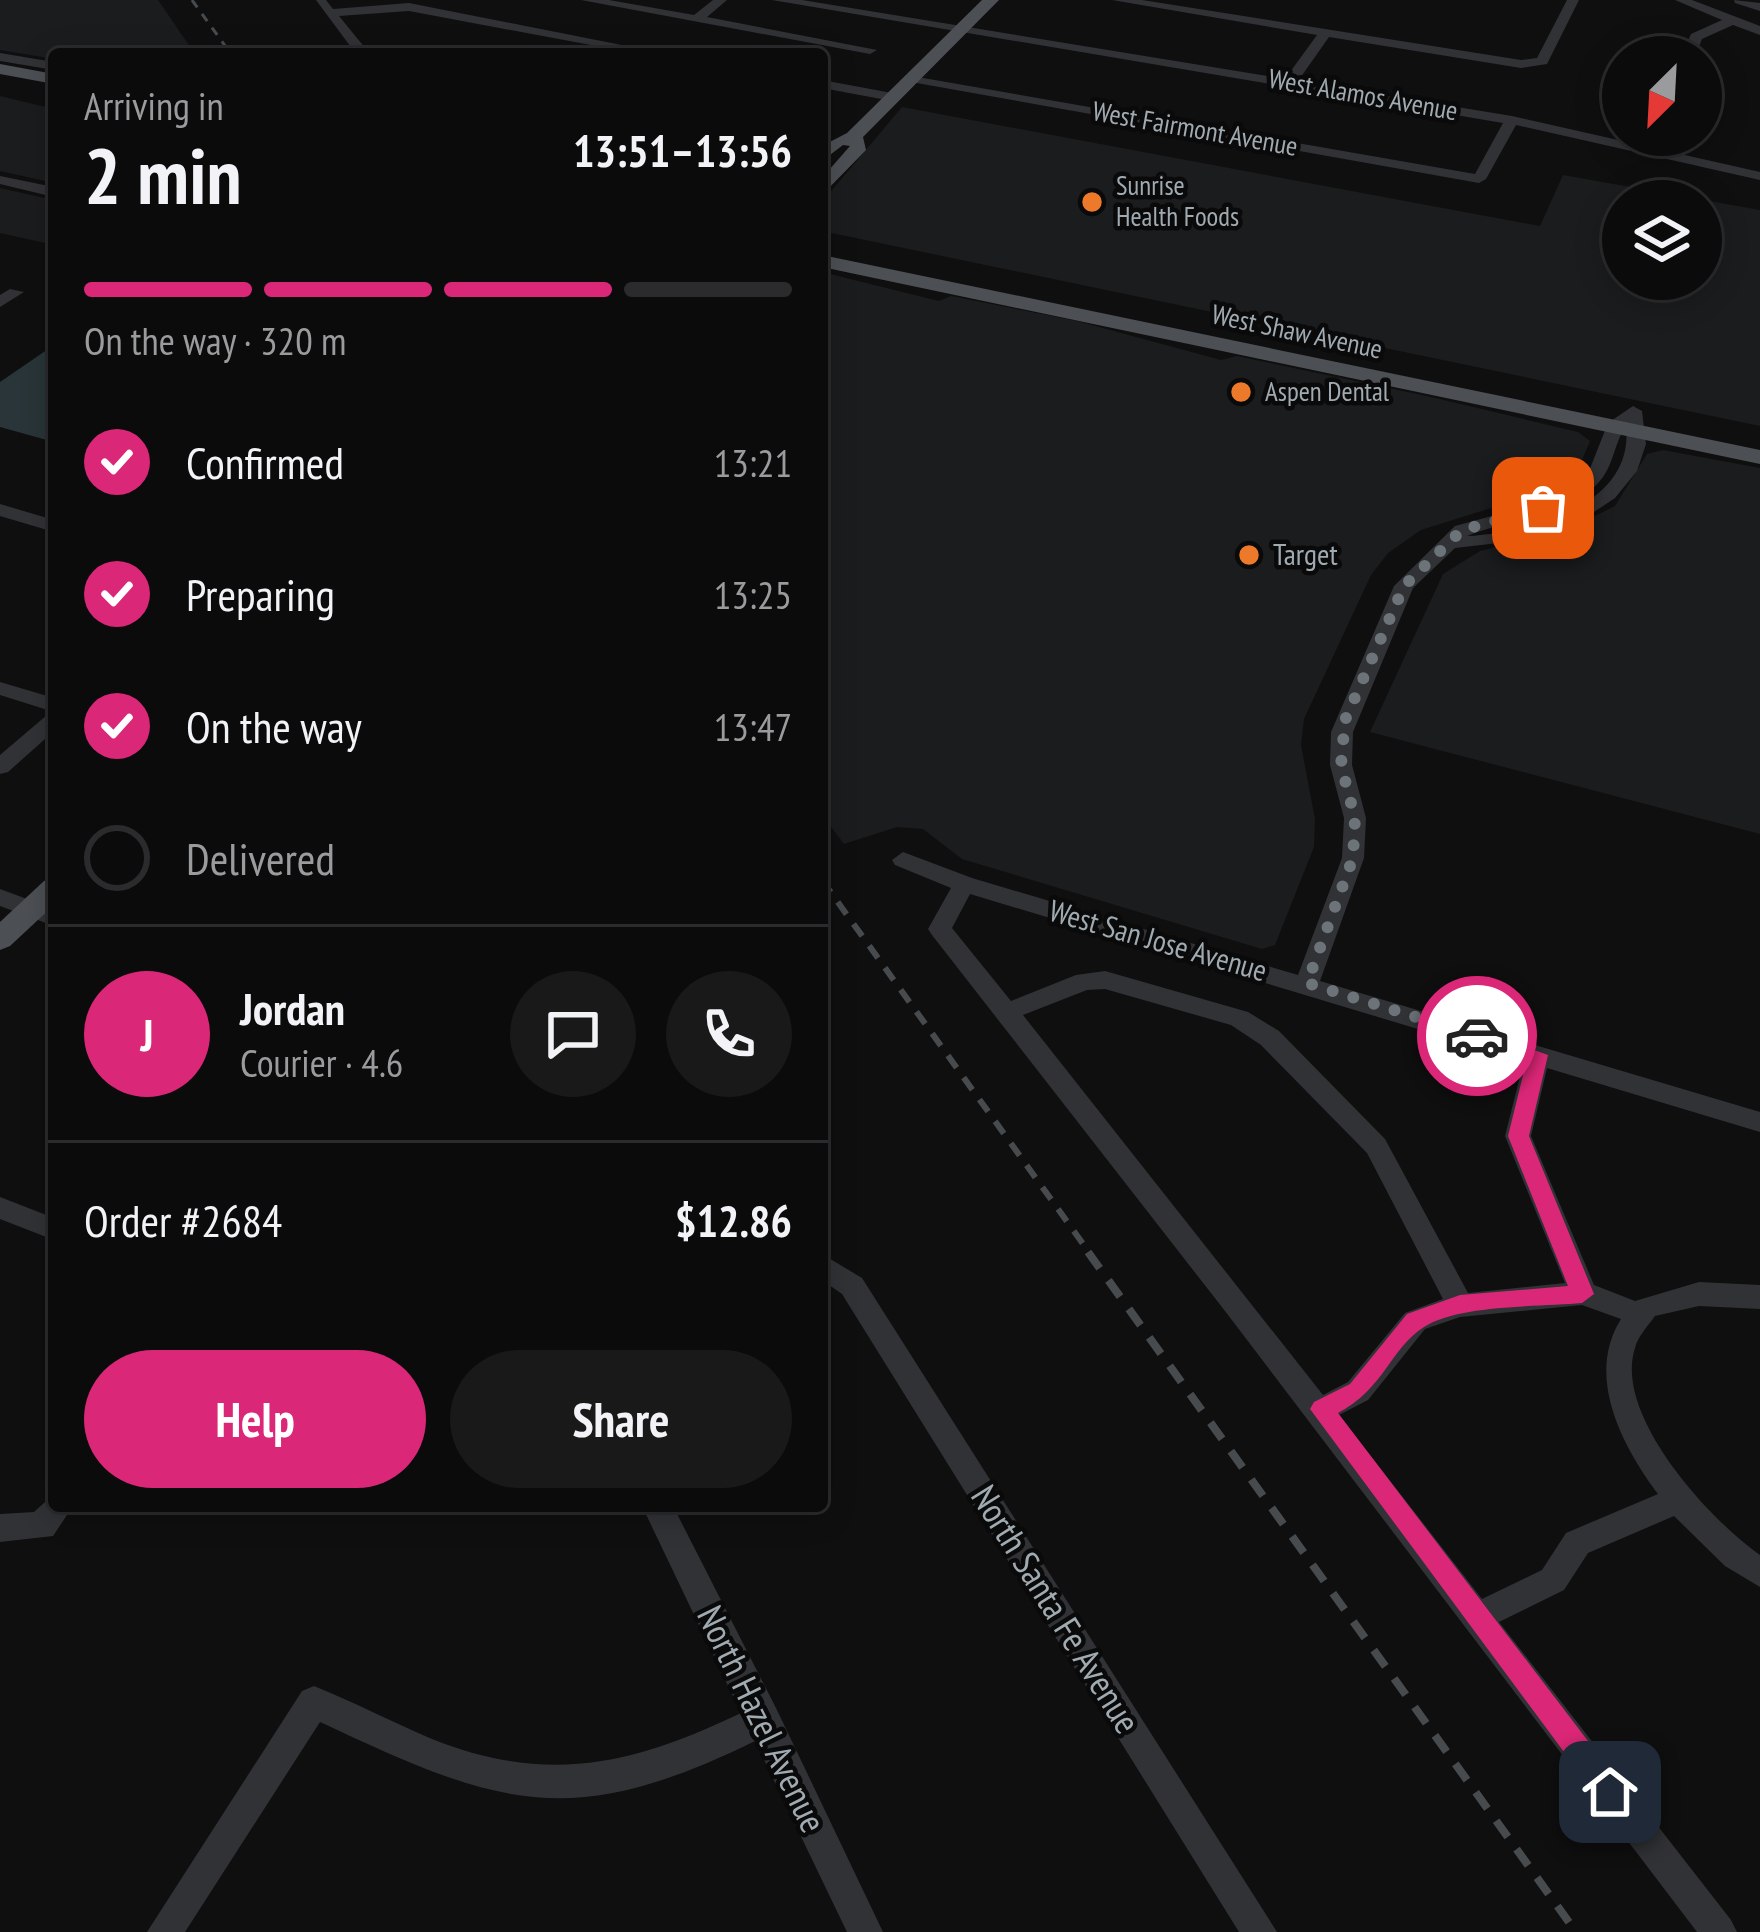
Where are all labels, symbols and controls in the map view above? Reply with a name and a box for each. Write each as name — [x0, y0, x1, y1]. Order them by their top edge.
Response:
north arrow — [1602, 36, 1722, 156]
map controls — [1602, 36, 1722, 300]
street label: West Alamos Avenue — [1266, 61, 1460, 127]
text: Arriving in — [84, 80, 224, 131]
street label: West Fairmont Avenue — [1090, 93, 1300, 163]
text: 13:51–13:56 — [573, 121, 792, 179]
text: 2 min — [84, 125, 242, 226]
place label: Sunrise Health Foods — [1116, 168, 1239, 233]
button: layers — [1602, 180, 1722, 300]
marker: Sunrise Health Foods — [1079, 189, 1105, 215]
street label: West Shaw Avenue — [1209, 296, 1386, 366]
text: On the way · 320 m — [84, 315, 346, 366]
place label: Aspen Dental — [1265, 374, 1390, 408]
marker: Aspen Dental — [1228, 379, 1254, 405]
icon: check — [84, 429, 150, 495]
text: Confirmed — [186, 433, 344, 491]
text: 13:21 — [714, 437, 792, 488]
pin — [1492, 457, 1594, 559]
icon: bag — [1510, 475, 1576, 541]
place label: Target — [1273, 534, 1338, 573]
marker: Target — [1236, 542, 1262, 568]
icon: check — [84, 561, 150, 627]
text: Preparing — [186, 565, 335, 623]
text: 13:25 — [714, 569, 792, 620]
icon: check — [84, 693, 150, 759]
text: On the way — [186, 697, 362, 755]
text: 13:47 — [714, 701, 792, 752]
text: Delivered — [186, 829, 335, 887]
street label: West San Jose Avenue — [1045, 890, 1272, 989]
button: chat — [510, 971, 636, 1097]
button: phone — [666, 971, 792, 1097]
courier — [1417, 976, 1537, 1096]
text: Jordan — [240, 979, 345, 1037]
icon: car — [1444, 1003, 1510, 1069]
text: J — [140, 1005, 154, 1063]
text: Courier · 4.6 — [240, 1037, 403, 1088]
text: Order #2684 — [84, 1191, 282, 1249]
text: $12.86 — [675, 1191, 792, 1249]
button: Help — [84, 1350, 426, 1488]
button: Share — [450, 1350, 792, 1488]
street label: North Santa Fe Avenue — [961, 1476, 1152, 1742]
street label: North Hazel Avenue — [687, 1598, 838, 1840]
pin — [1559, 1741, 1661, 1843]
icon: home — [1577, 1759, 1643, 1825]

